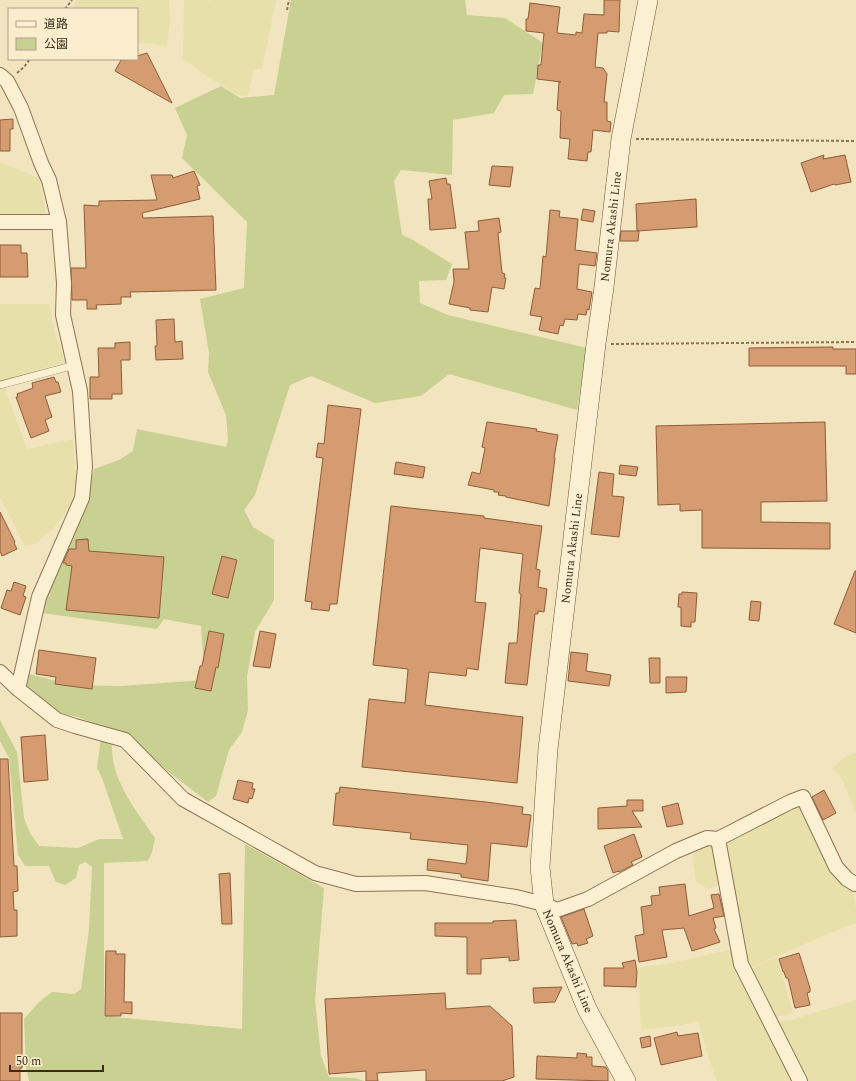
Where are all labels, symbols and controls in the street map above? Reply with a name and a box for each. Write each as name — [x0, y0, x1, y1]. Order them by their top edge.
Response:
legend — [8, 8, 138, 60]
text: 道路 — [44, 15, 68, 34]
text: 公園 — [44, 35, 68, 54]
street label: Nomura Akashi Line — [596, 170, 627, 283]
street label: Nomura Akashi Line — [556, 492, 588, 605]
street label: Nomura Akashi Line — [537, 906, 598, 1016]
scale bar — [10, 1047, 103, 1073]
text: 50 m — [16, 1052, 41, 1071]

